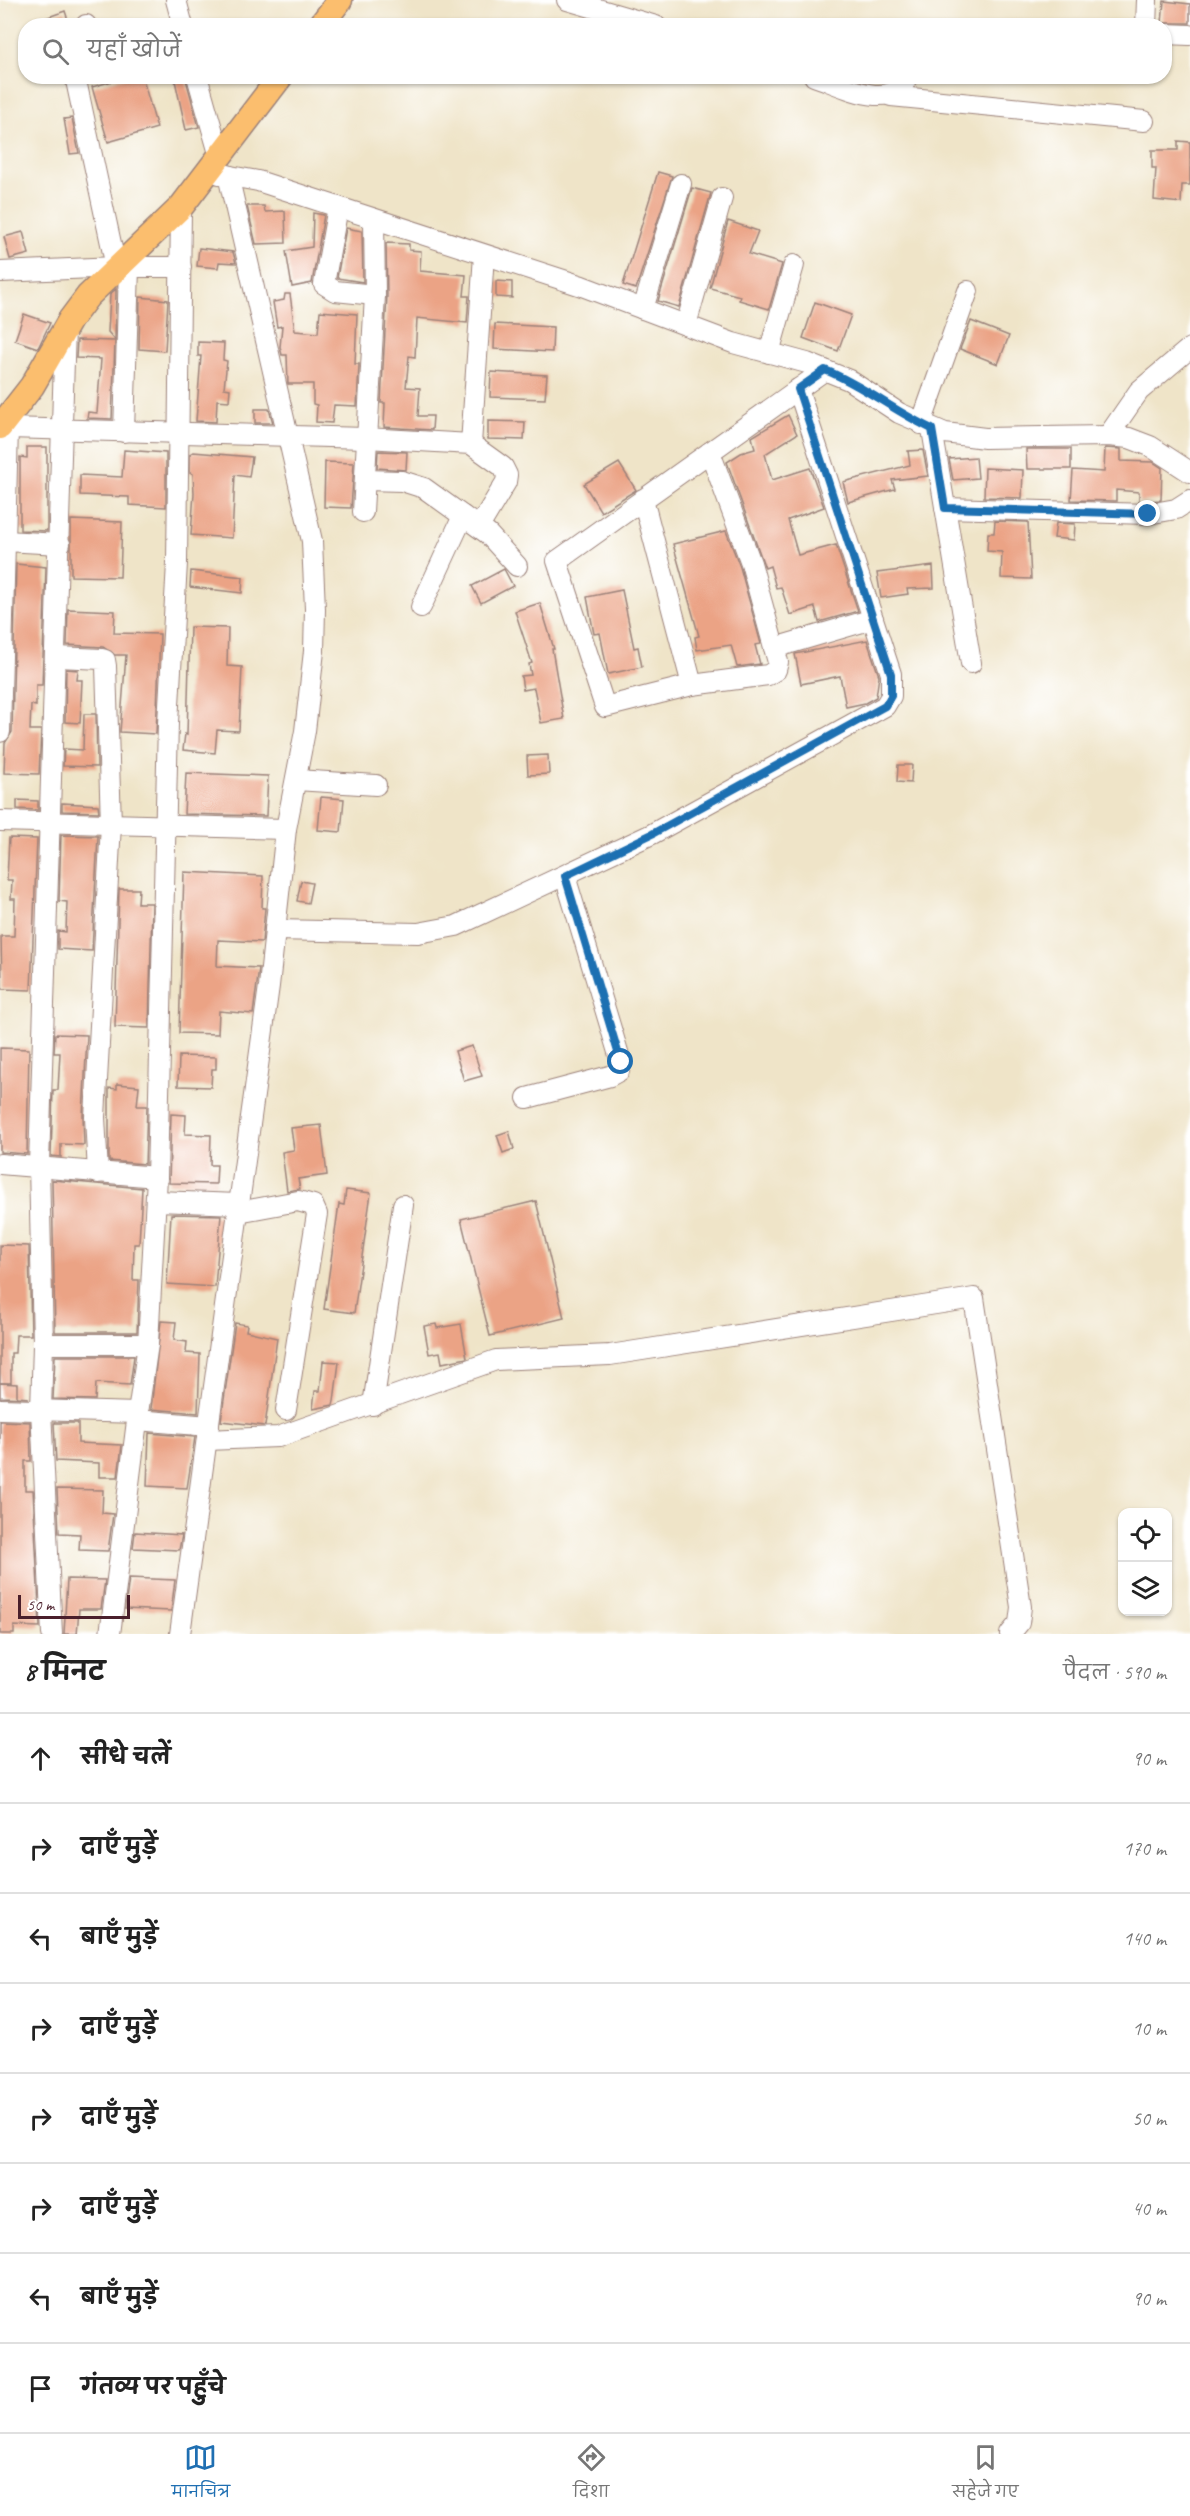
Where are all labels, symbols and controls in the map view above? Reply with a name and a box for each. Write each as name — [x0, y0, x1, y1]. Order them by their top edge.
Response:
search box — [18, 18, 1172, 84]
icon: search — [39, 35, 72, 68]
text: यहाँ खोजें — [87, 36, 181, 64]
route end — [1134, 500, 1160, 526]
route start — [607, 1048, 633, 1074]
map controls — [1118, 1508, 1172, 1616]
button: locate — [1118, 1508, 1172, 1562]
button: layers — [1118, 1562, 1172, 1616]
scale bar — [18, 1592, 130, 1620]
text: 50 m — [27, 1595, 54, 1615]
text: 8 मिनट — [24, 1655, 105, 1688]
text: पैदल · 590 m — [1063, 1660, 1166, 1685]
icon: ahead — [24, 1742, 57, 1775]
text: सीधे चलें — [81, 1743, 171, 1771]
text: 90 m — [1132, 1746, 1166, 1771]
icon: right — [24, 1832, 57, 1865]
text: दाएँ मुड़ें — [81, 1833, 157, 1861]
text: 170 m — [1123, 1836, 1166, 1861]
icon: left — [24, 1922, 57, 1955]
text: बाएँ मुड़ें — [81, 1923, 158, 1951]
text: 140 m — [1123, 1926, 1166, 1951]
icon: right — [24, 2012, 57, 2045]
text: दाएँ मुड़ें — [81, 2013, 157, 2041]
text: 10 m — [1132, 2016, 1166, 2041]
icon: right — [24, 2102, 57, 2135]
text: दाएँ मुड़ें — [81, 2103, 157, 2131]
text: 50 m — [1132, 2106, 1166, 2131]
icon: right — [24, 2192, 57, 2225]
text: दाएँ मुड़ें — [81, 2193, 157, 2221]
text: 40 m — [1132, 2196, 1166, 2221]
icon: left — [24, 2282, 57, 2315]
text: बाएँ मुड़ें — [81, 2283, 158, 2311]
text: 90 m — [1132, 2286, 1166, 2311]
icon: arrive — [24, 2372, 57, 2405]
text: गंतव्य पर पहुँचे — [81, 2373, 225, 2401]
tab: मानचित्र — [171, 2441, 230, 2509]
tab: दिशा — [573, 2441, 609, 2509]
tab: सहेजे गए — [952, 2441, 1019, 2509]

